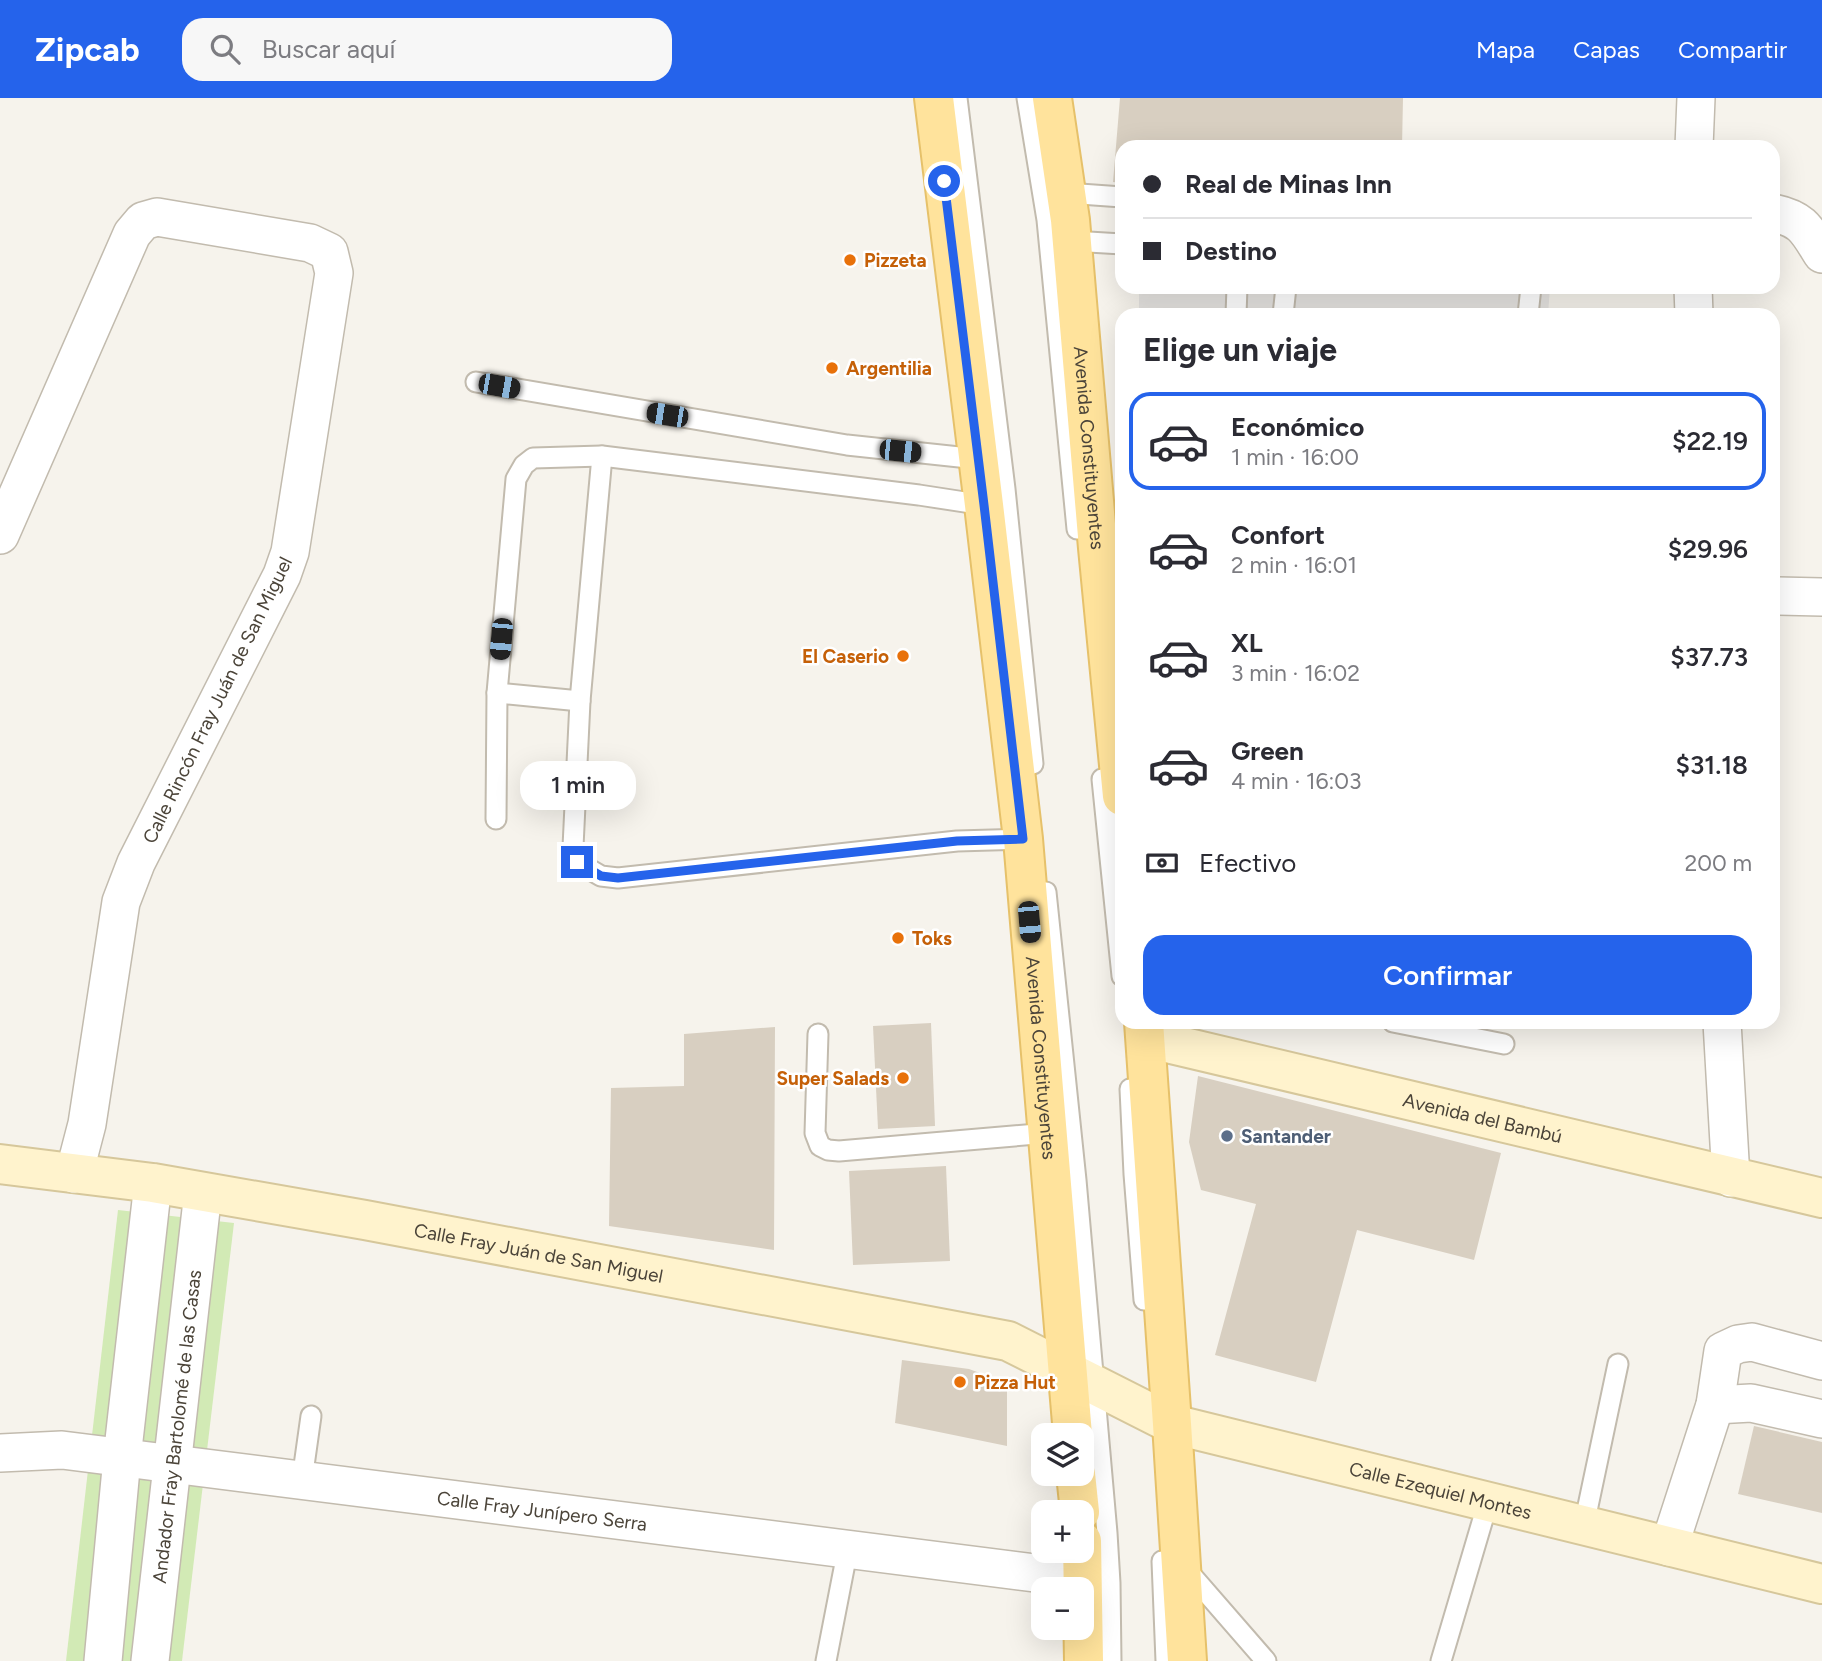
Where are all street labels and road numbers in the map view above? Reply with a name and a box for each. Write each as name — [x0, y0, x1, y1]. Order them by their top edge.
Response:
street label: Avenida Constituyentes — [1069, 345, 1109, 551]
street label: Calle Rincón Fray Juán de San Miguel — [138, 553, 297, 847]
street label: Avenida Constituyentes — [1021, 955, 1061, 1161]
street label: Avenida del Bambú — [1401, 1088, 1565, 1148]
street label: Calle Fray Juán de San Miguel — [412, 1218, 665, 1288]
street label: Andador Fray Bartolomé de las Casas — [148, 1268, 206, 1585]
street label: Calle Ezequiel Montes — [1347, 1457, 1534, 1524]
street label: Calle Fray Junípero Serra — [436, 1486, 648, 1536]

